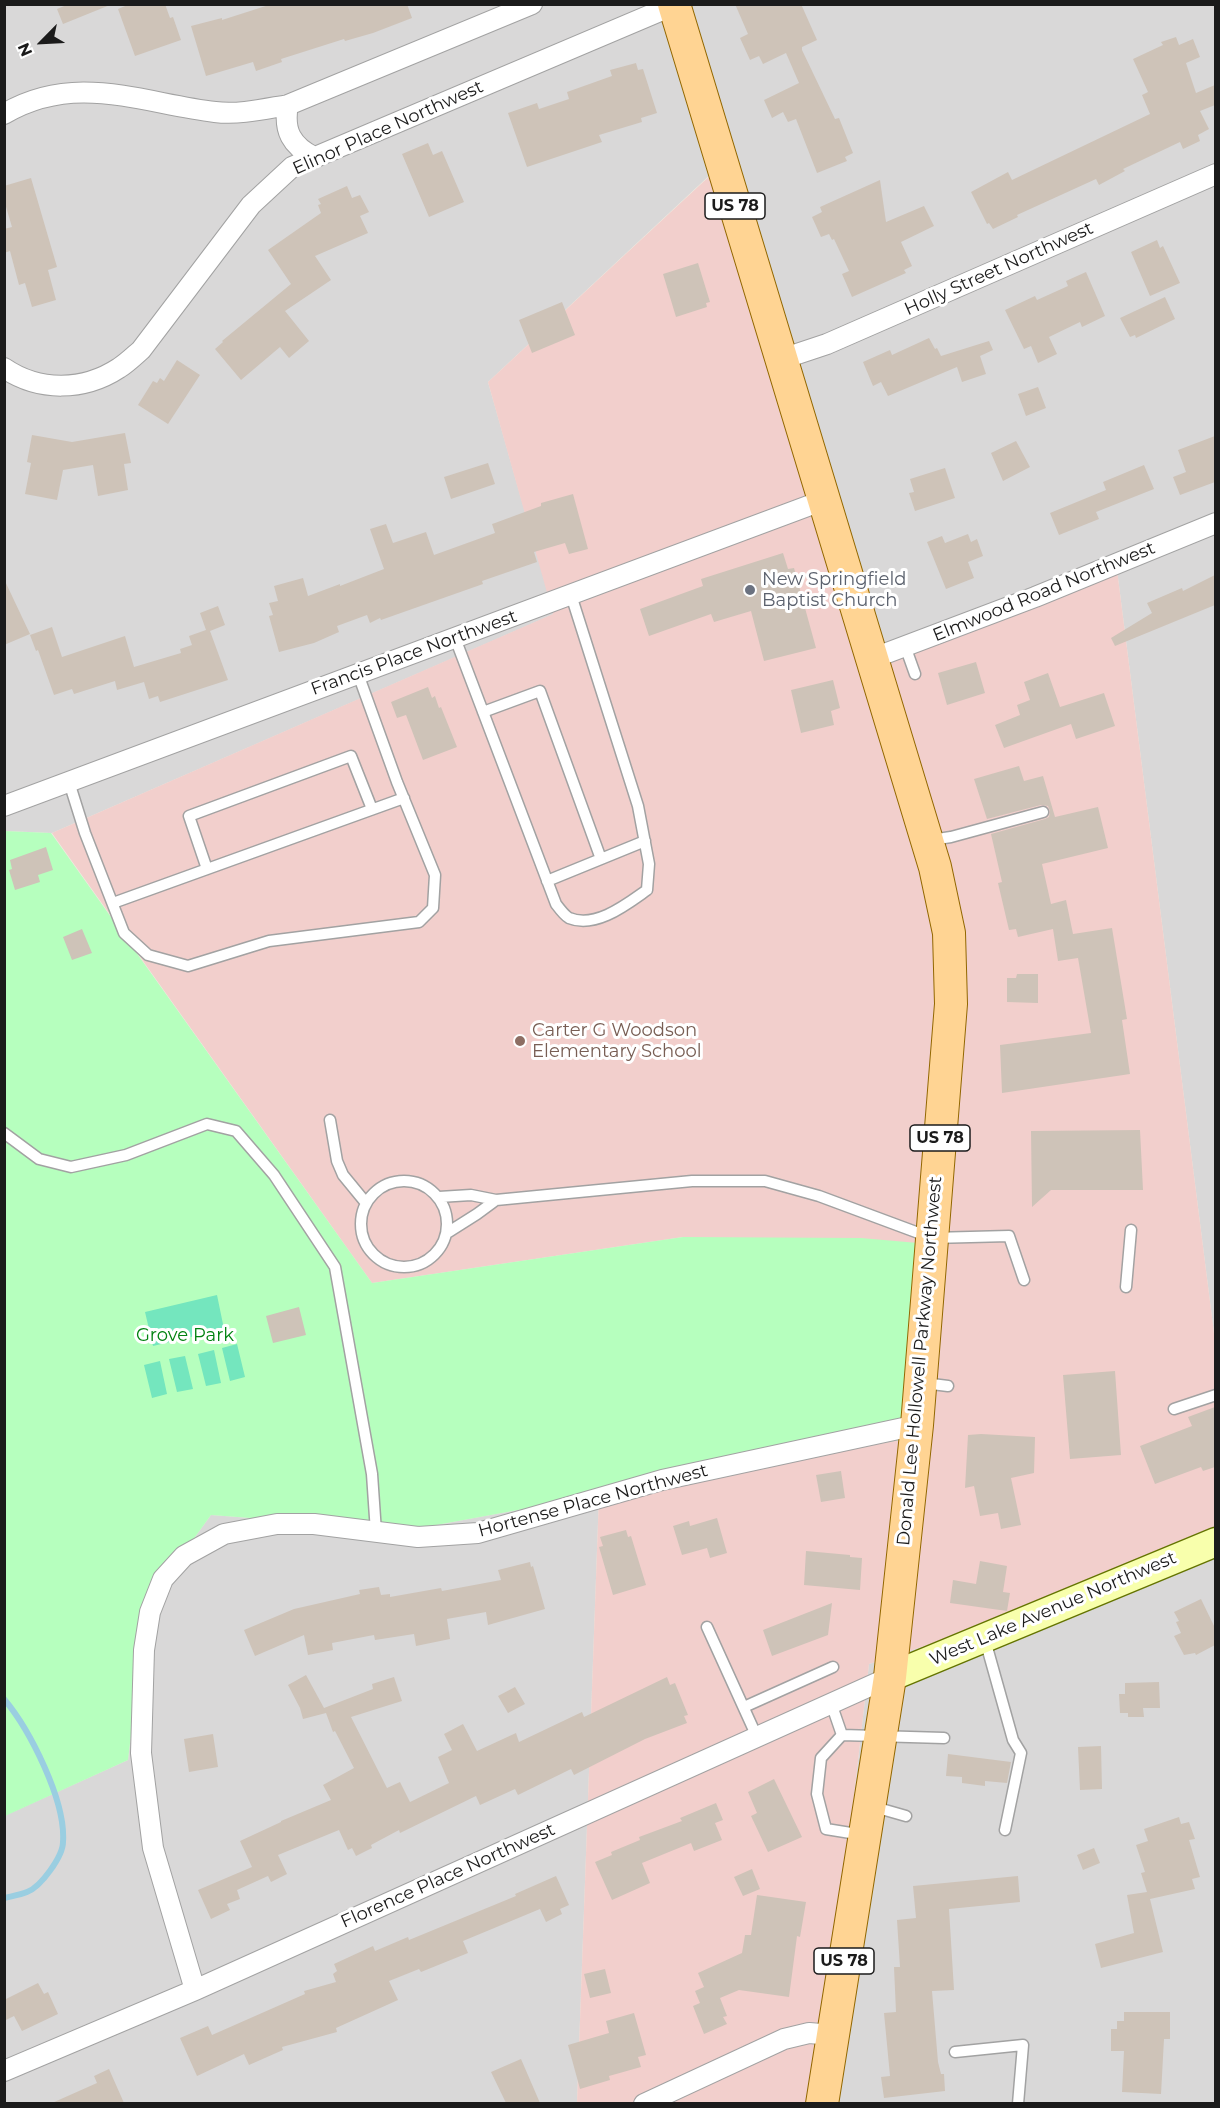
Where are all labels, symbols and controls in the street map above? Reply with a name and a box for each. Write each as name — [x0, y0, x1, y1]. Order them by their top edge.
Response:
north arrow — [12, 12, 72, 72]
text: N — [14, 40, 36, 59]
street label: Elinor Place Northwest — [289, 76, 487, 180]
road number: US 78 — [705, 193, 765, 219]
street label: Holly Street Northwest — [901, 218, 1097, 320]
street label: Elmwood Road Northwest — [930, 537, 1158, 647]
place label: New Springfield Baptist Church — [762, 569, 906, 612]
marker: New Springfield Baptist Church — [743, 583, 757, 597]
street label: Francis Place Northwest — [308, 606, 520, 700]
place label: Carter G Woodson Elementary School — [532, 1020, 702, 1062]
marker: Carter G Woodson Elementary School — [513, 1034, 527, 1048]
road number: US 78 — [910, 1125, 970, 1151]
street label: Donald Lee Hollowell Parkway Northwest — [893, 1175, 947, 1547]
park label: Grove Park — [136, 1325, 234, 1347]
street label: Hortense Place Northwest — [476, 1460, 710, 1542]
street label: West Lake Avenue Northwest — [926, 1547, 1180, 1671]
street label: Florence Place Northwest — [338, 1819, 558, 1933]
road number: US 78 — [814, 1948, 874, 1974]

